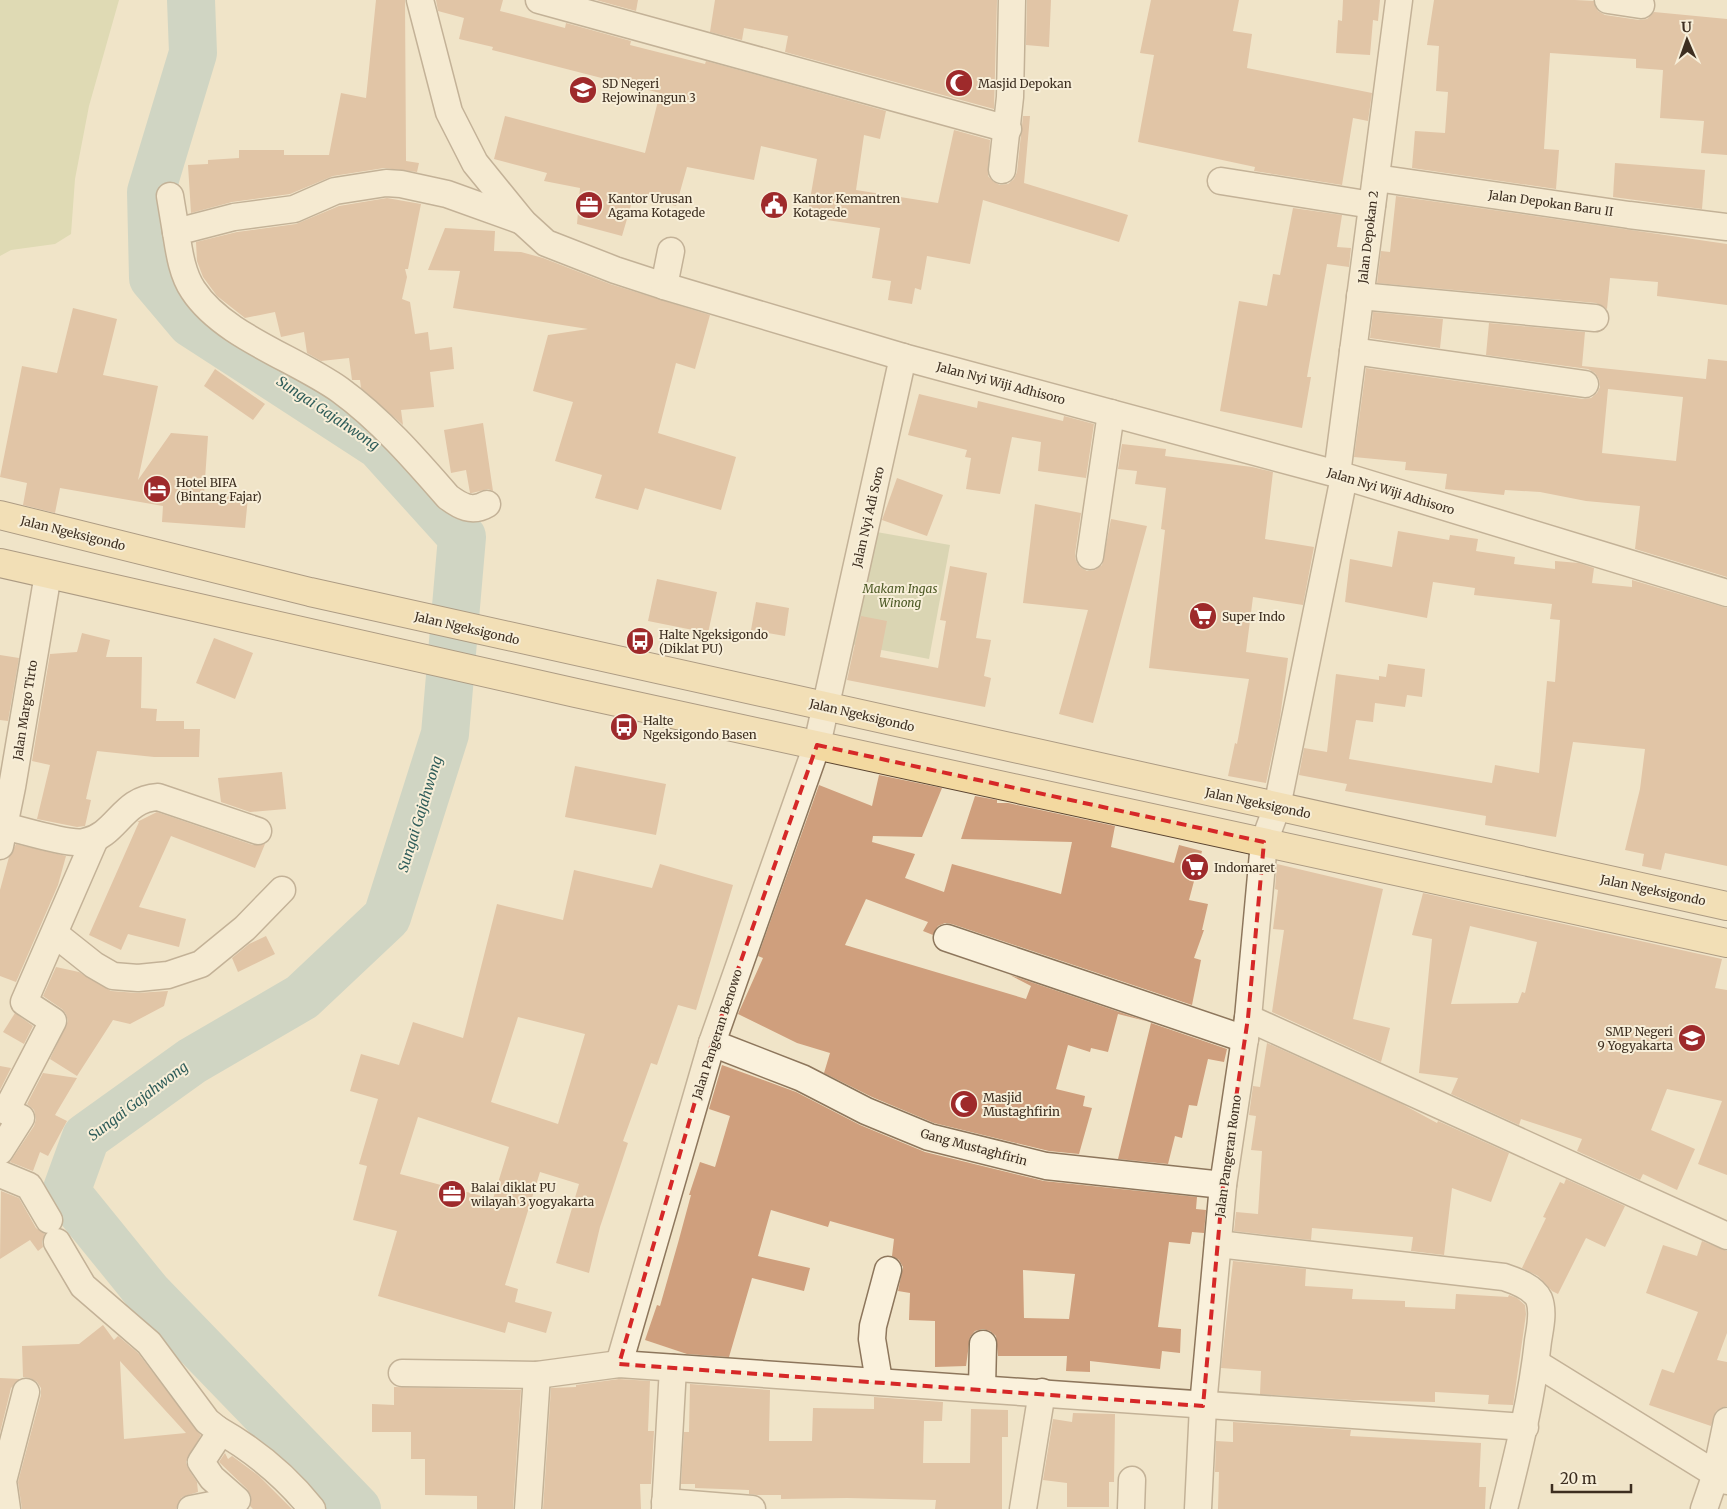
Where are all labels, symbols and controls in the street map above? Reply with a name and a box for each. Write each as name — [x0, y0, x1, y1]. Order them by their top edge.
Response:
north arrow — [1662, 15, 1712, 65]
text: U — [1681, 18, 1693, 36]
mosque icon: Masjid Depokan — [944, 68, 974, 98]
school or university icon: SD Negeri Rejowinangun 3 — [568, 75, 598, 105]
place label: SD Negeri Rejowinangun 3 — [602, 76, 696, 105]
place label: Masjid Depokan — [978, 76, 1072, 91]
street label: Jalan Depokan Baru II — [1487, 187, 1614, 219]
office icon: Kantor Urusan Agama Kotagede — [574, 190, 604, 220]
public building icon: Kantor Kemantren Kotagede — [759, 190, 789, 220]
street label: Jalan Depokan 2 — [1355, 190, 1381, 285]
place label: Kantor Urusan Agama Kotagede — [607, 191, 705, 220]
place label: Kantor Kemantren Kotagede — [793, 191, 900, 220]
street label: Jalan Nyi Wiji Adhisoro — [934, 358, 1067, 407]
water label: Sungai Gajahwong — [273, 372, 383, 454]
street label: Jalan Nyi Wiji Adhisoro — [1325, 464, 1457, 518]
street label: Jalan Nyi Adi Soro — [849, 465, 887, 570]
hotel icon: Hotel BIFA (Bintang Fajar) — [142, 474, 172, 504]
place label: Hotel BIFA (Bintang Fajar) — [176, 475, 262, 504]
street label: Jalan Ngeksigondo — [18, 512, 127, 553]
park label: Makam Ingas Winong — [862, 581, 937, 610]
supermarket icon: Super Indo — [1188, 601, 1218, 631]
street label: Jalan Ngeksigondo — [412, 608, 521, 647]
place label: Super Indo — [1222, 609, 1285, 624]
bus stop icon: Halte Ngeksigondo (Diklat PU) — [625, 626, 655, 656]
place label: Halte Ngeksigondo (Diklat PU) — [659, 627, 768, 656]
street label: Jalan Margo Tirto — [10, 659, 40, 762]
street label: Jalan Ngeksigondo — [807, 695, 916, 734]
bus stop icon: Halte Ngeksigondo Basen — [609, 712, 639, 742]
place label: Halte Ngeksigondo Basen — [643, 713, 757, 742]
water label: Sungai Gajahwong — [394, 754, 446, 874]
street label: Jalan Ngeksigondo — [1203, 784, 1312, 822]
supermarket icon: Indomaret — [1180, 852, 1210, 882]
place label: Indomaret — [1214, 860, 1275, 875]
street label: Jalan Ngeksigondo — [1598, 871, 1707, 909]
street label: Jalan Pangeran Benowo — [689, 967, 745, 1102]
school or university icon: SMP Negeri 9 Yogyakarta — [1677, 1023, 1707, 1053]
place label: SMP Negeri 9 Yogyakarta — [1598, 1024, 1674, 1053]
water label: Sungai Gajahwong — [85, 1058, 192, 1144]
mosque icon: Masjid Mustaghfirin — [949, 1089, 979, 1119]
place label: Masjid Mustaghfirin — [983, 1090, 1060, 1119]
street label: Jalan Pangeran Romo — [1212, 1094, 1244, 1219]
street label: Gang Mustaghfirin — [919, 1126, 1029, 1168]
office icon: Balai diklat PU wilayah 3 yogyakarta — [437, 1179, 467, 1209]
place label: Balai diklat PU wilayah 3 yogyakarta — [470, 1180, 595, 1209]
scale bar — [1552, 1462, 1631, 1494]
text: 20 m — [1560, 1469, 1597, 1488]

